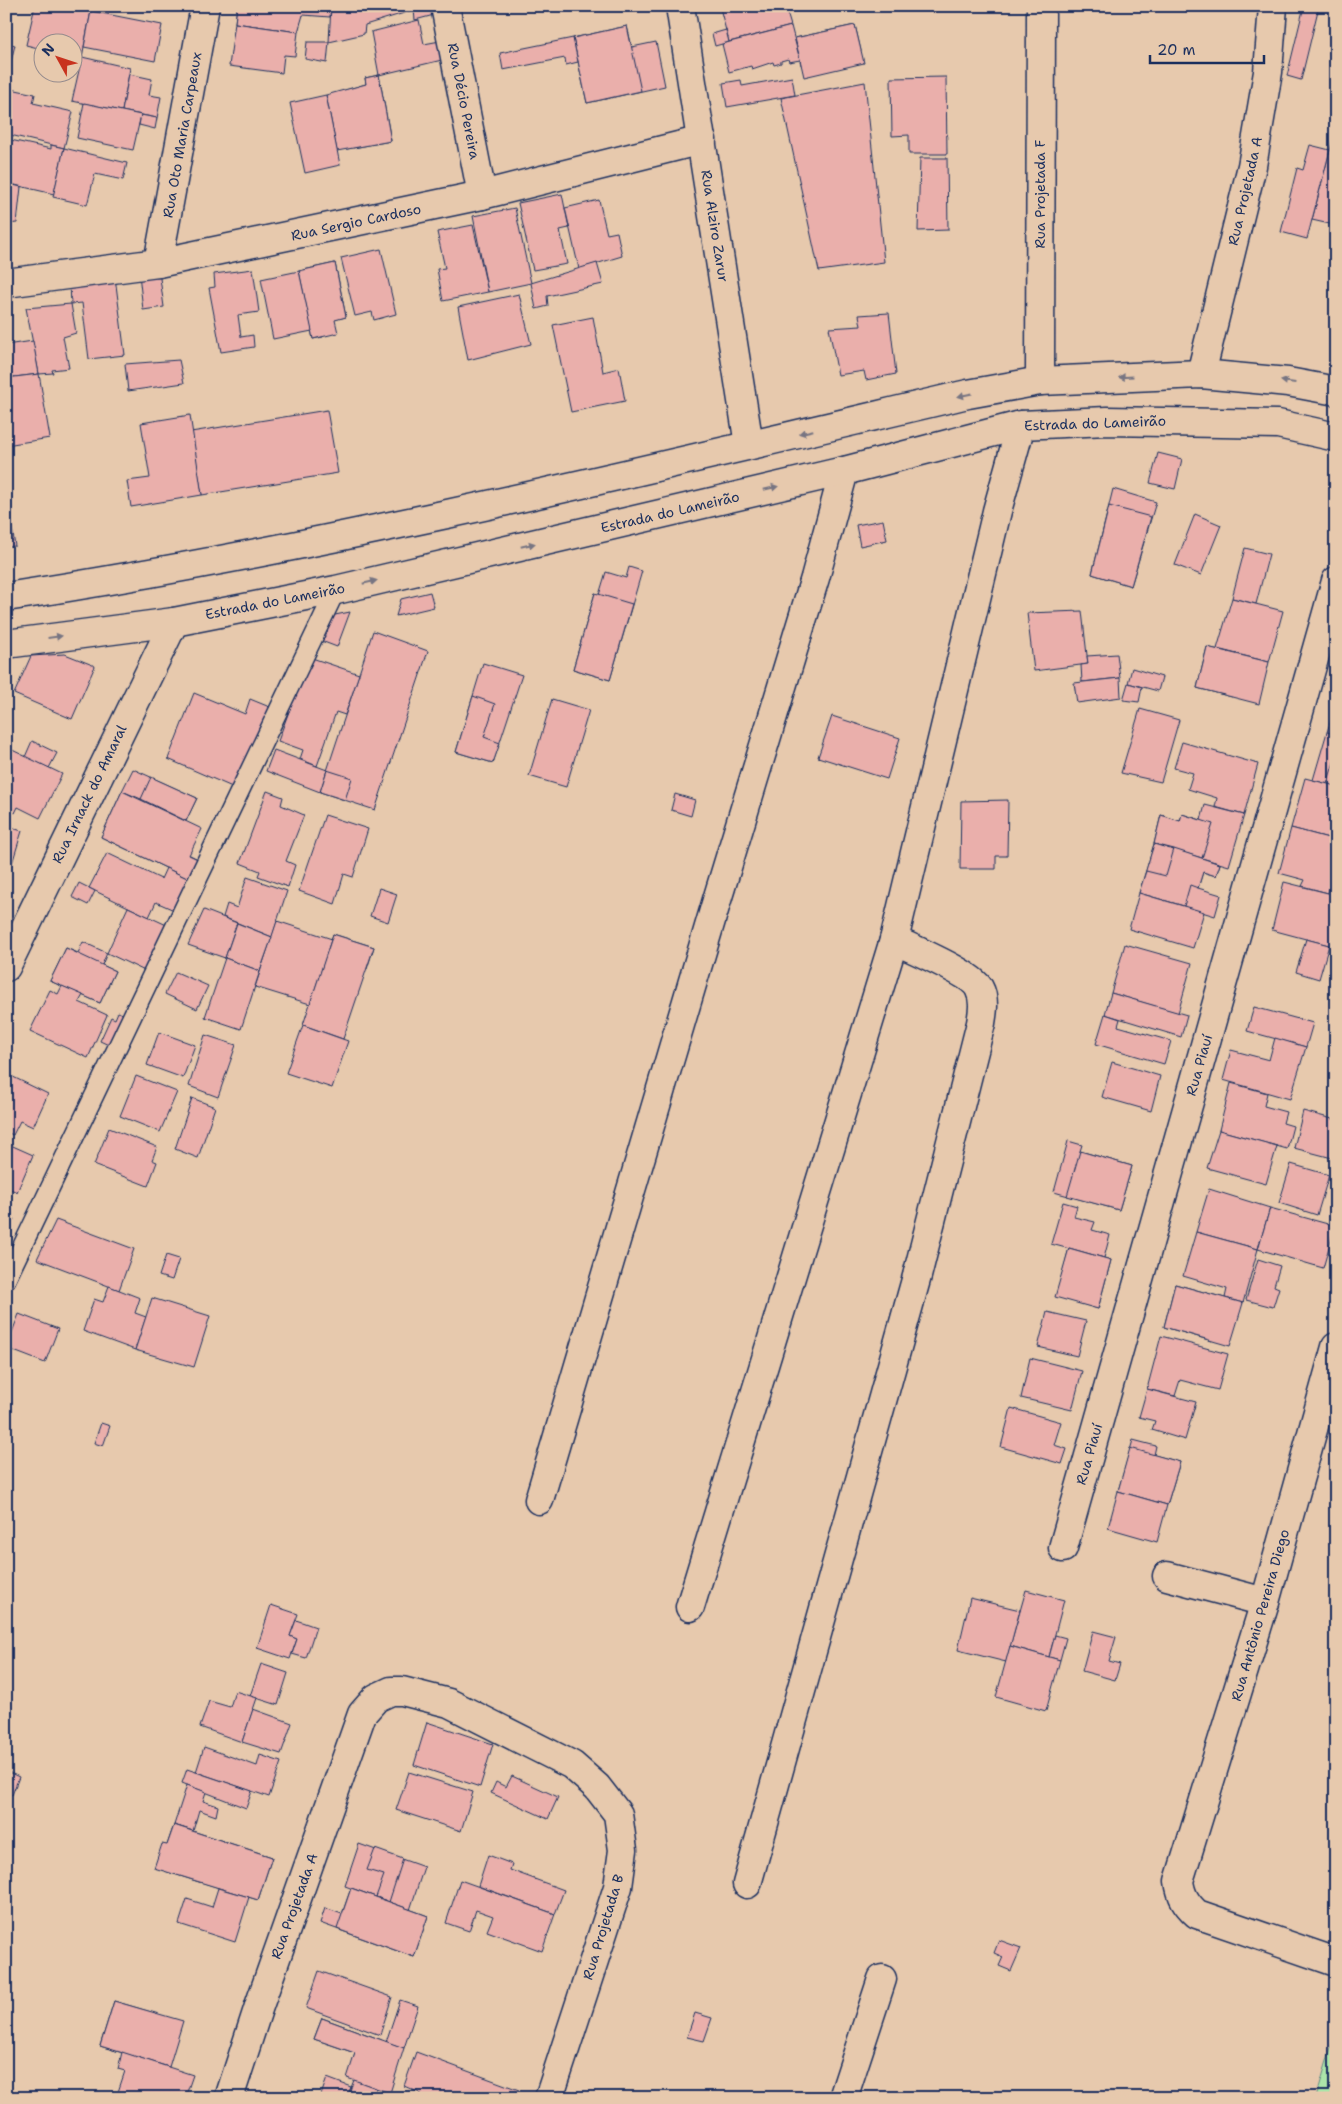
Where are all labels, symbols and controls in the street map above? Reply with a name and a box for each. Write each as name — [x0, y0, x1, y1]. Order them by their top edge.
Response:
north arrow — [32, 32, 82, 82]
scale bar — [1150, 32, 1263, 64]
text: N — [38, 40, 59, 60]
text: 20 m — [1157, 40, 1196, 60]
street label: Rua Décio Pereira — [444, 41, 484, 161]
street label: Rua Oto Maria Carpeaux — [159, 51, 205, 219]
street label: Rua Projetada A — [1224, 135, 1266, 247]
street label: Rua Projetada F — [1031, 139, 1049, 249]
street label: Rua Alziro Zarur — [697, 169, 733, 284]
street label: Rua Sergio Cardoso — [289, 199, 423, 245]
one-way arrow — [1118, 374, 1134, 382]
one-way arrow — [1279, 378, 1295, 386]
one-way arrow — [956, 391, 972, 399]
street label: Estrada do Lameirão — [1024, 412, 1166, 434]
one-way arrow — [799, 428, 814, 436]
one-way arrow — [764, 484, 779, 492]
street label: Estrada do Lameirão — [599, 487, 741, 537]
one-way arrow — [520, 541, 535, 549]
one-way arrow — [362, 578, 377, 586]
street label: Estrada do Lameirão — [204, 579, 346, 623]
one-way arrow — [47, 633, 63, 641]
street label: Rua Irnack do Amaral — [48, 721, 131, 866]
street label: Rua Piauí — [1182, 1032, 1216, 1098]
street label: Rua Piauí — [1072, 1421, 1106, 1487]
street label: Rua Antônio Pereira Diego — [1227, 1527, 1293, 1703]
street label: Rua Projetada A — [267, 1851, 321, 1961]
street label: Rua Projetada B — [578, 1872, 628, 1982]

